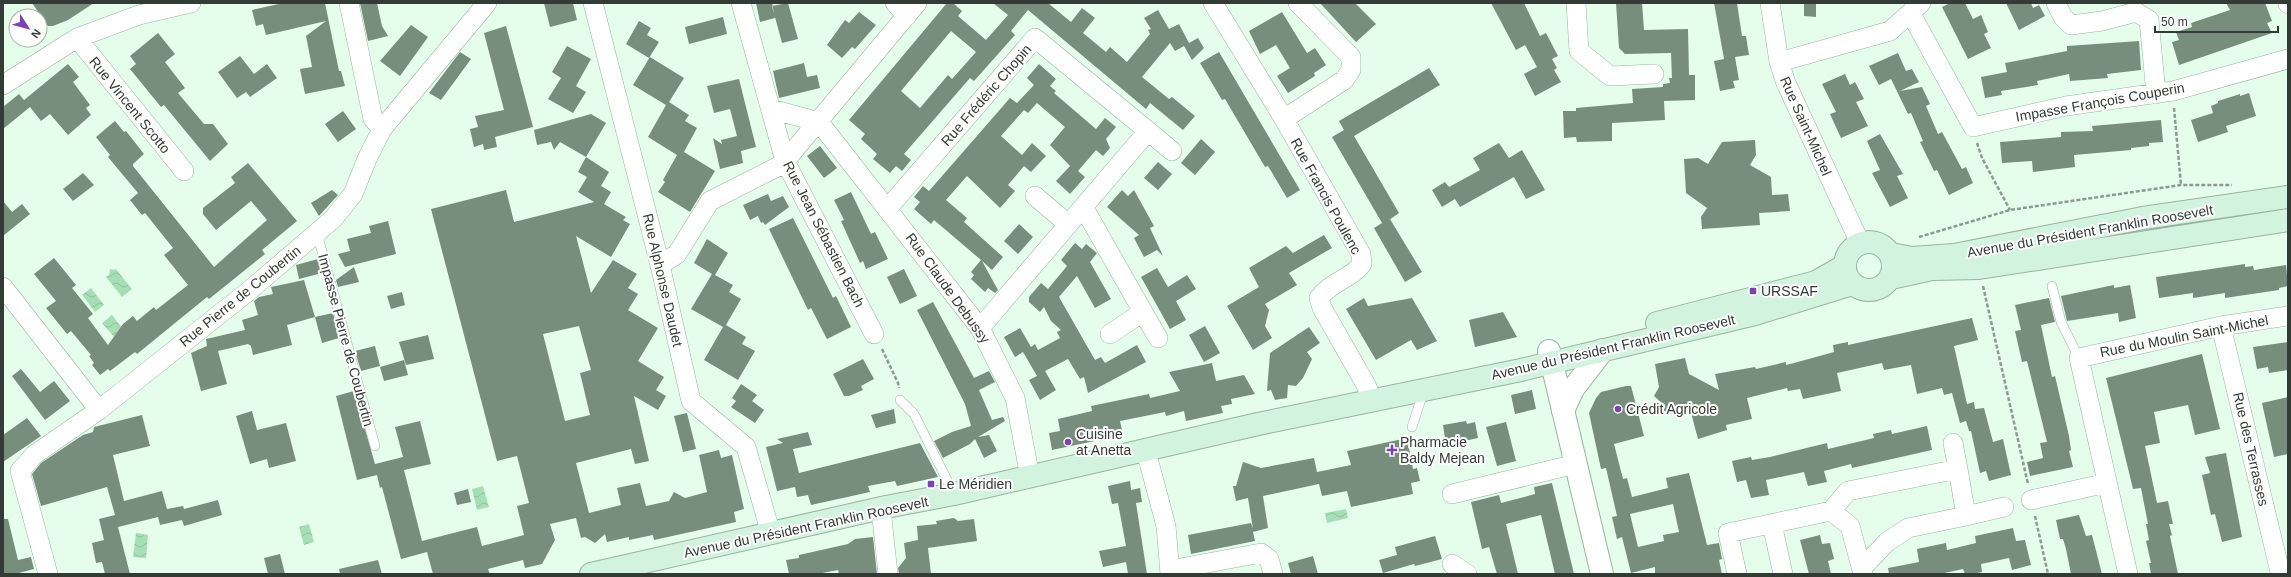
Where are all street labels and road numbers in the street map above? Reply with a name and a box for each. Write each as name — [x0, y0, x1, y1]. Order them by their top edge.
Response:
street label: Rue Frédéric Chopin — [938, 41, 1034, 149]
street label: Rue Vincent Scotto — [86, 53, 174, 157]
street label: Rue Saint-Michel — [1777, 74, 1835, 178]
street label: Impasse François Couperin — [2014, 79, 2186, 125]
street label: Rue Francis Poulenc — [1288, 135, 1364, 257]
street label: Rue Jean Sébastien Bach — [780, 158, 868, 310]
street label: Avenue du Président Franklin Roosevelt — [1966, 201, 2214, 261]
street label: Rue Alphonse Daudet — [640, 212, 686, 348]
street label: Rue Claude Debussy — [903, 230, 993, 346]
street label: Rue Pierre de Coubertin — [176, 242, 304, 350]
street label: Impasse Pierre de Coubertin — [315, 252, 377, 428]
street label: Avenue du Président Franklin Roosevelt — [1490, 311, 1736, 383]
street label: Rue du Moulin Saint-Michel — [2098, 312, 2270, 360]
street label: Rue des Terrasses — [2230, 390, 2272, 508]
street label: Avenue du Président Franklin Roosevelt — [682, 493, 930, 561]

